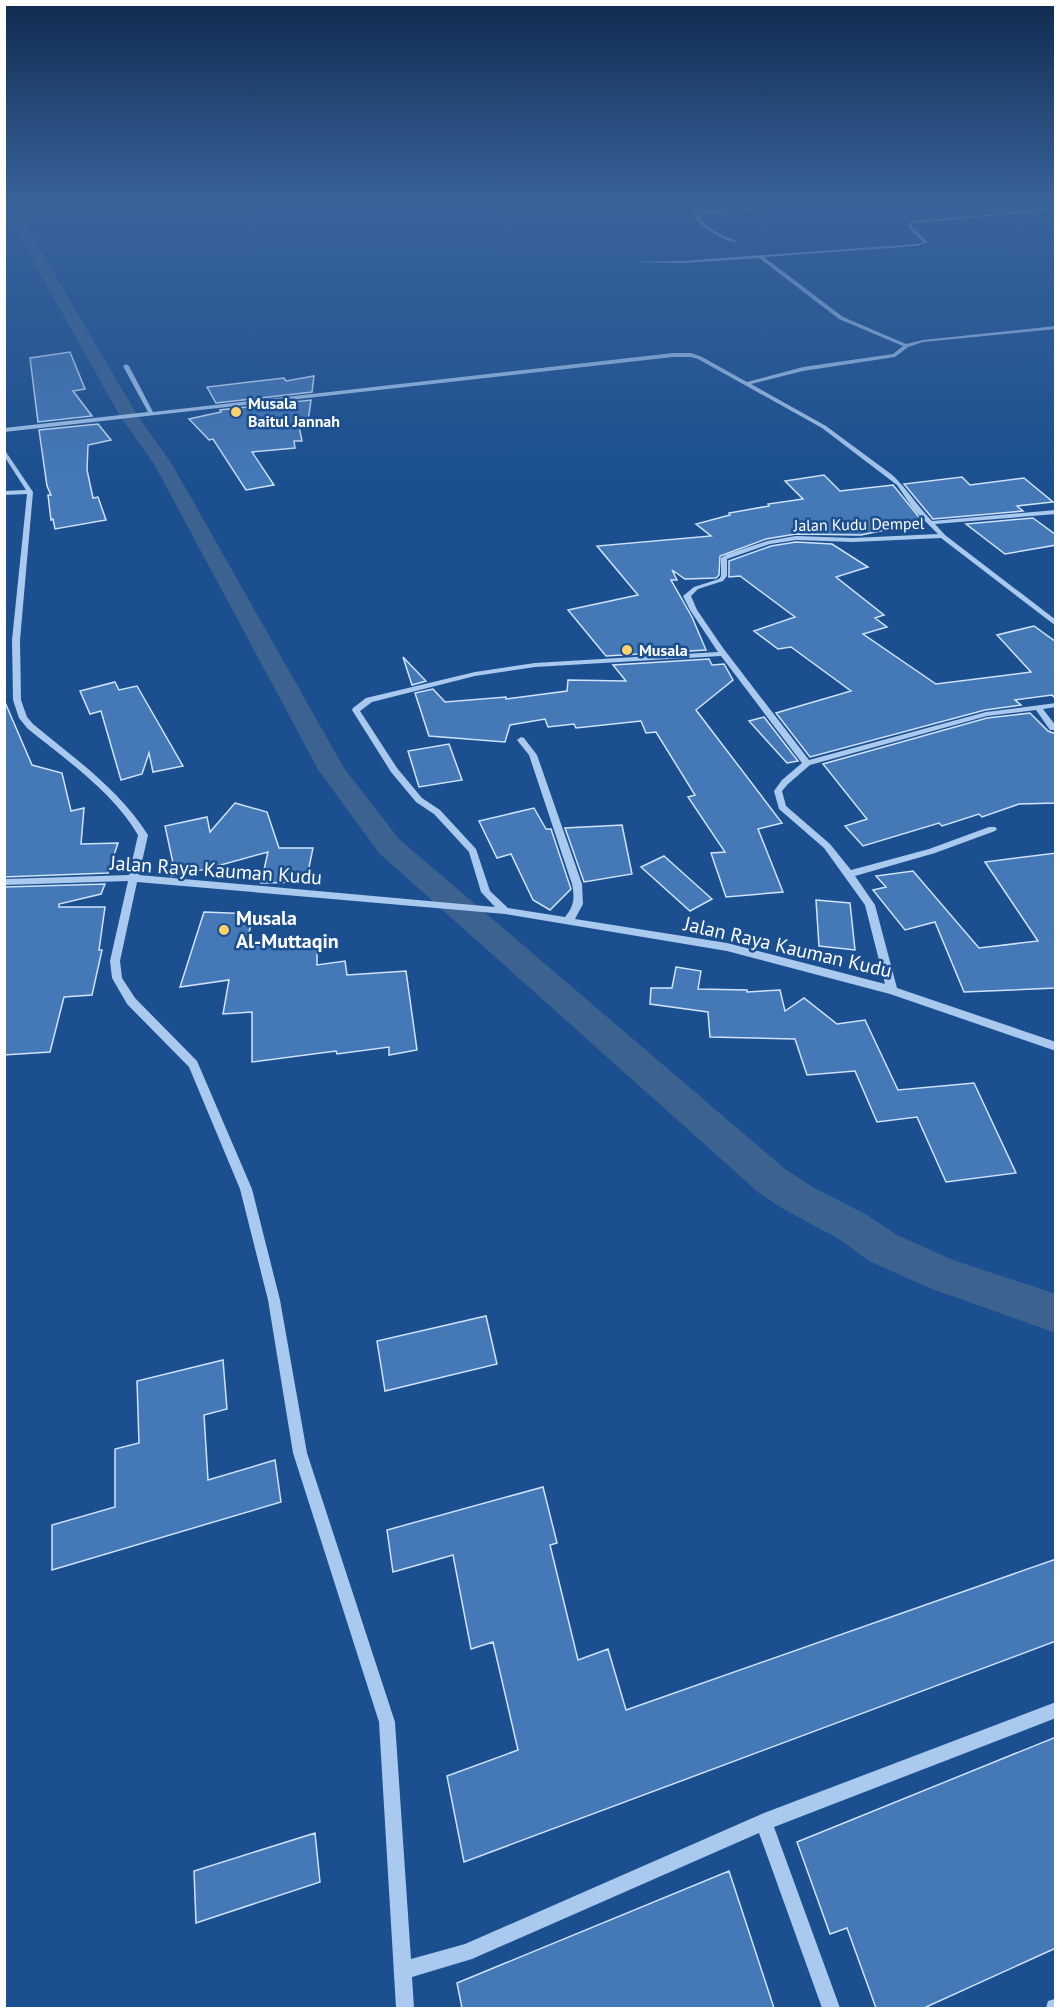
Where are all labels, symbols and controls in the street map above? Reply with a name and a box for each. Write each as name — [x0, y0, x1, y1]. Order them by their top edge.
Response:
place label: Musala Baitul Jannah — [248, 393, 340, 431]
marker: Musala Baitul Jannah — [229, 405, 243, 419]
street label: Jalan Kudu Dempel — [792, 513, 925, 535]
place label: Musala — [639, 640, 688, 660]
marker: Musala — [620, 643, 634, 657]
street label: Jalan Raya Kauman Kudu — [108, 850, 323, 890]
place label: Musala Al-Muttaqin — [236, 905, 339, 954]
street label: Jalan Raya Kauman Kudu — [680, 910, 895, 984]
marker: Musala Al-Muttaqin — [217, 923, 231, 937]

